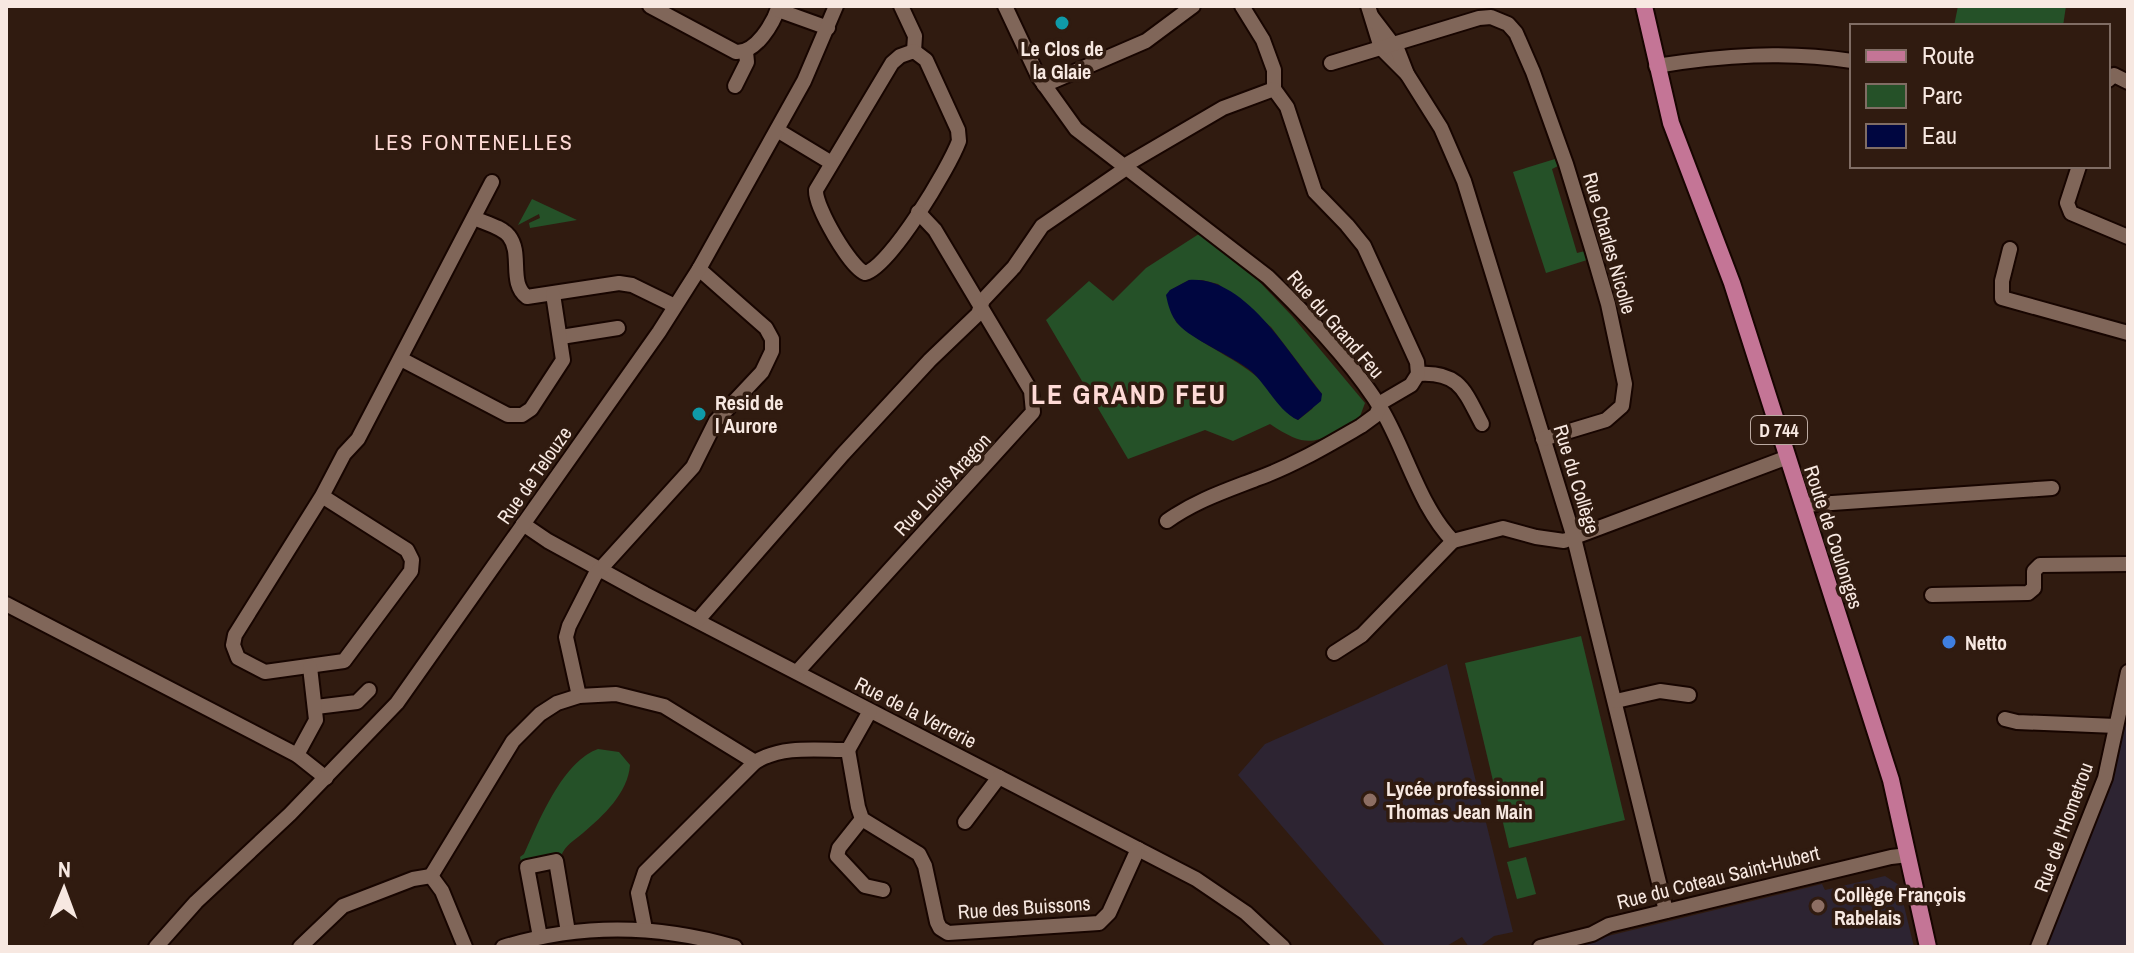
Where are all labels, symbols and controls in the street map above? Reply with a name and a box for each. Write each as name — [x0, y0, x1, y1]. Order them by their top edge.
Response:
marker: Le Clos de la Glaie — [1053, 14, 1071, 32]
legend — [1850, 24, 2110, 168]
place label: Le Clos de la Glaie — [1021, 35, 1103, 85]
text: Route — [1922, 39, 1975, 71]
text: Parc — [1922, 79, 1963, 111]
text: Eau — [1922, 119, 1957, 151]
district label: LES FONTENELLES — [374, 127, 574, 157]
street label: Rue Charles Nicolle — [1577, 169, 1643, 317]
street label: Rue du Grand Feu — [1282, 264, 1390, 384]
district label: LE GRAND FEU — [1031, 375, 1227, 413]
place label: Resid de l Aurore — [715, 389, 783, 439]
marker: Resid de l Aurore — [690, 405, 708, 423]
road number: D 744 — [1751, 416, 1807, 444]
street label: Rue de Telouze — [490, 421, 578, 529]
street label: Rue du Collège — [1548, 421, 1606, 537]
street label: Rue Louis Aragon — [887, 427, 997, 541]
street label: Route de Coulonges — [1798, 462, 1870, 612]
place label: Netto — [1965, 629, 2007, 656]
marker: Netto — [1940, 633, 1958, 651]
street label: Rue de la Verrerie — [851, 670, 981, 754]
street label: Rue de l'Hometrou — [2027, 758, 2099, 896]
place label: Lycée professionnel Thomas Jean Main — [1386, 775, 1544, 825]
marker: Lycée professionnel Thomas Jean Main — [1361, 791, 1379, 809]
street label: Rue du Coteau Saint-Hubert — [1614, 839, 1823, 915]
north arrow — [24, 849, 104, 929]
text: N — [58, 854, 71, 884]
place label: Collège François Rabelais — [1834, 881, 1966, 931]
street label: Rue des Buissons — [957, 889, 1091, 925]
marker: Collège François Rabelais — [1809, 897, 1827, 915]

